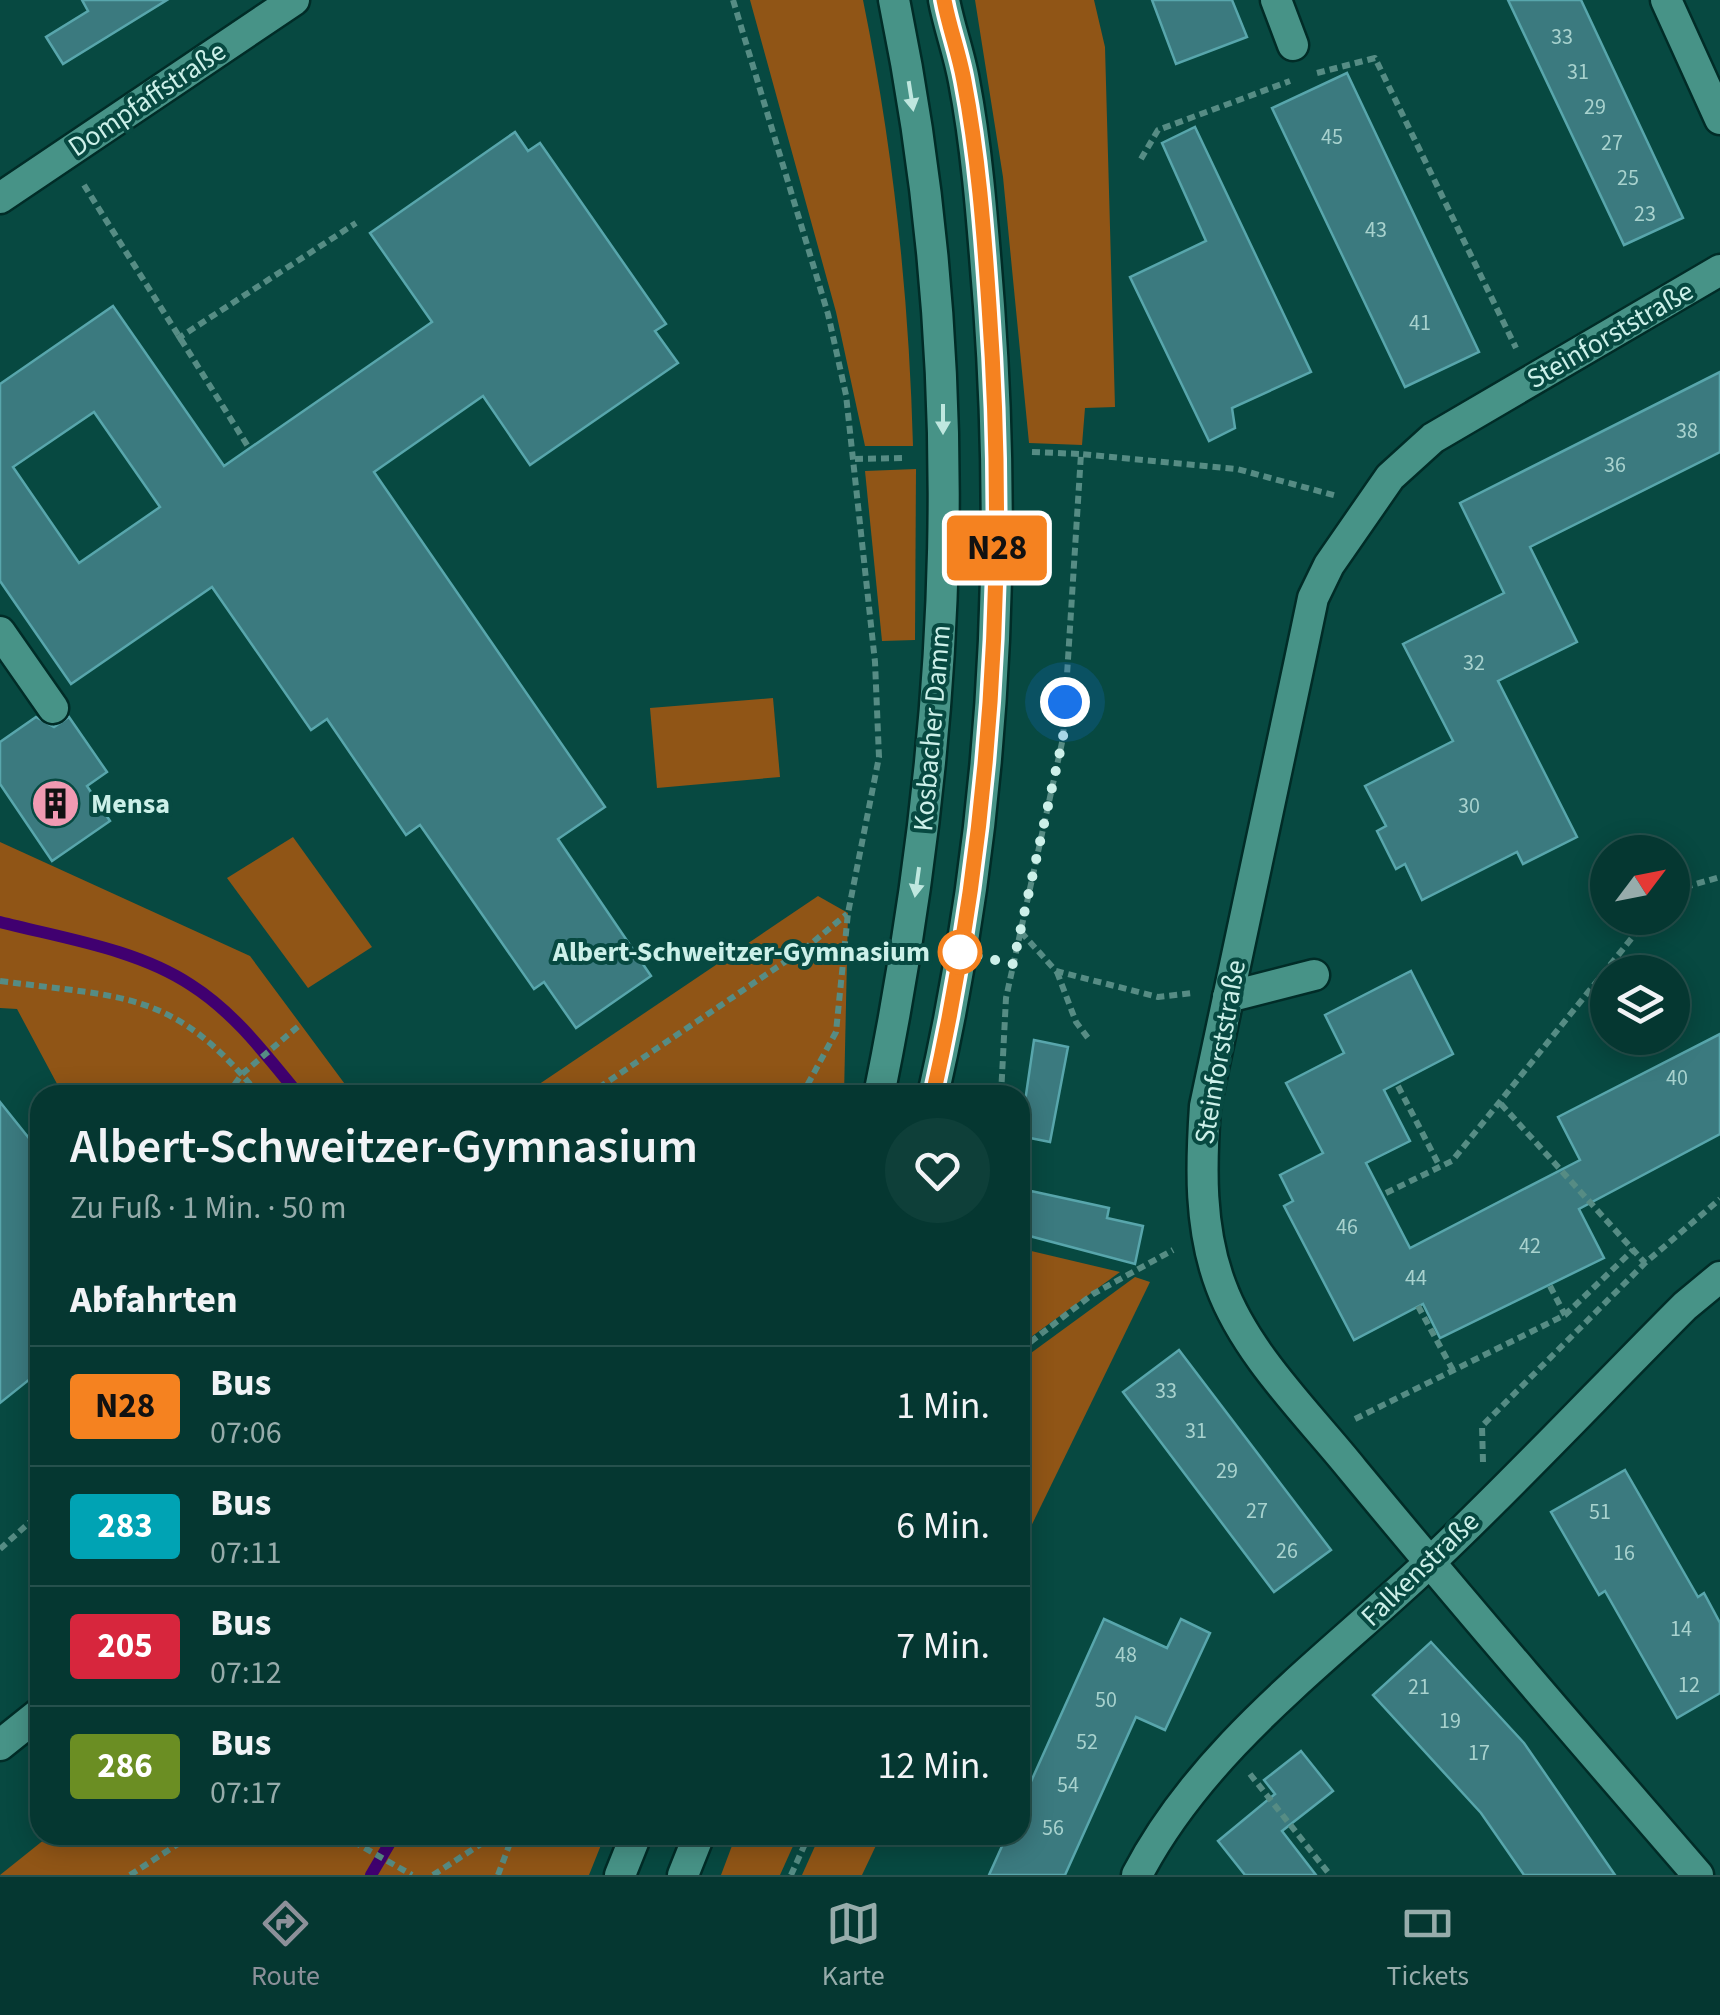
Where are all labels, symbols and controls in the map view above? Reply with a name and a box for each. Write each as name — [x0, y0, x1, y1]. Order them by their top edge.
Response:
house number: 33 — [1551, 21, 1573, 53]
street label: Dompfaffstraße — [60, 31, 234, 167]
house number: 31 — [1567, 56, 1589, 88]
one-way arrow — [904, 81, 920, 112]
house number: 29 — [1584, 91, 1606, 123]
house number: 45 — [1321, 121, 1343, 153]
house number: 27 — [1601, 127, 1623, 159]
house number: 25 — [1617, 162, 1639, 194]
house number: 23 — [1634, 198, 1656, 230]
house number: 43 — [1365, 214, 1387, 246]
street label: Steinforststraße — [1519, 271, 1701, 399]
house number: 41 — [1409, 307, 1431, 339]
one-way arrow — [936, 403, 952, 435]
house number: 38 — [1676, 415, 1698, 447]
house number: 36 — [1604, 449, 1626, 481]
line badge: N28 — [940, 516, 1054, 580]
text: N28 — [967, 523, 1027, 573]
street label: Kosbacher Damm — [903, 623, 961, 833]
house number: 32 — [1463, 647, 1485, 679]
your location — [1040, 677, 1090, 727]
building icon: Mensa — [30, 778, 82, 830]
place label: Mensa — [91, 784, 170, 824]
house number: 30 — [1458, 790, 1480, 822]
north arrow — [1590, 835, 1690, 935]
map controls — [1590, 835, 1690, 1055]
one-way arrow — [908, 867, 924, 899]
marker: Albert-Schweitzer-Gymnasium — [939, 931, 981, 973]
place label: Albert-Schweitzer-Gymnasium — [552, 932, 930, 972]
button: layers — [1590, 955, 1690, 1055]
street label: Steinforststraße — [1184, 957, 1256, 1147]
house number: 40 — [1666, 1062, 1688, 1094]
text: Albert-Schweitzer-Gymnasium — [70, 1113, 698, 1181]
button: heart — [885, 1118, 990, 1223]
text: Zu Fuß · 1 Min. · 50 m — [70, 1185, 347, 1231]
house number: 46 — [1336, 1211, 1358, 1243]
house number: 42 — [1519, 1230, 1541, 1262]
house number: 44 — [1405, 1262, 1427, 1294]
text: Abfahrten — [70, 1273, 238, 1327]
text: Bus — [210, 1356, 271, 1410]
house number: 33 — [1155, 1375, 1177, 1407]
text: 1 Min. — [896, 1379, 990, 1433]
text: N28 — [95, 1381, 155, 1431]
text: 07:06 — [210, 1410, 282, 1456]
house number: 31 — [1185, 1415, 1207, 1447]
house number: 29 — [1216, 1455, 1238, 1487]
text: Bus — [210, 1476, 271, 1530]
house number: 27 — [1246, 1495, 1268, 1527]
house number: 51 — [1589, 1496, 1611, 1528]
text: 6 Min. — [896, 1499, 990, 1553]
text: 283 — [97, 1501, 153, 1551]
street label: Falkenstraße — [1352, 1502, 1488, 1636]
text: 07:11 — [210, 1530, 282, 1576]
house number: 26 — [1276, 1535, 1298, 1567]
house number: 16 — [1613, 1537, 1635, 1569]
text: Bus — [210, 1596, 271, 1650]
house number: 14 — [1670, 1613, 1692, 1645]
text: 7 Min. — [896, 1619, 990, 1673]
text: 205 — [97, 1621, 153, 1671]
house number: 48 — [1115, 1639, 1137, 1671]
text: 07:12 — [210, 1650, 282, 1696]
house number: 12 — [1678, 1669, 1700, 1701]
house number: 21 — [1408, 1671, 1430, 1703]
house number: 50 — [1095, 1684, 1117, 1716]
house number: 19 — [1439, 1705, 1461, 1737]
text: Bus — [210, 1716, 271, 1770]
house number: 52 — [1076, 1726, 1098, 1758]
house number: 17 — [1468, 1737, 1490, 1769]
text: 12 Min. — [877, 1739, 990, 1793]
text: 286 — [97, 1741, 153, 1791]
house number: 54 — [1057, 1769, 1079, 1801]
text: 07:17 — [210, 1770, 282, 1816]
house number: 56 — [1042, 1812, 1064, 1844]
tab: Route — [251, 1896, 320, 1996]
tab: Karte — [822, 1896, 885, 1996]
tab: Tickets — [1387, 1896, 1469, 1996]

